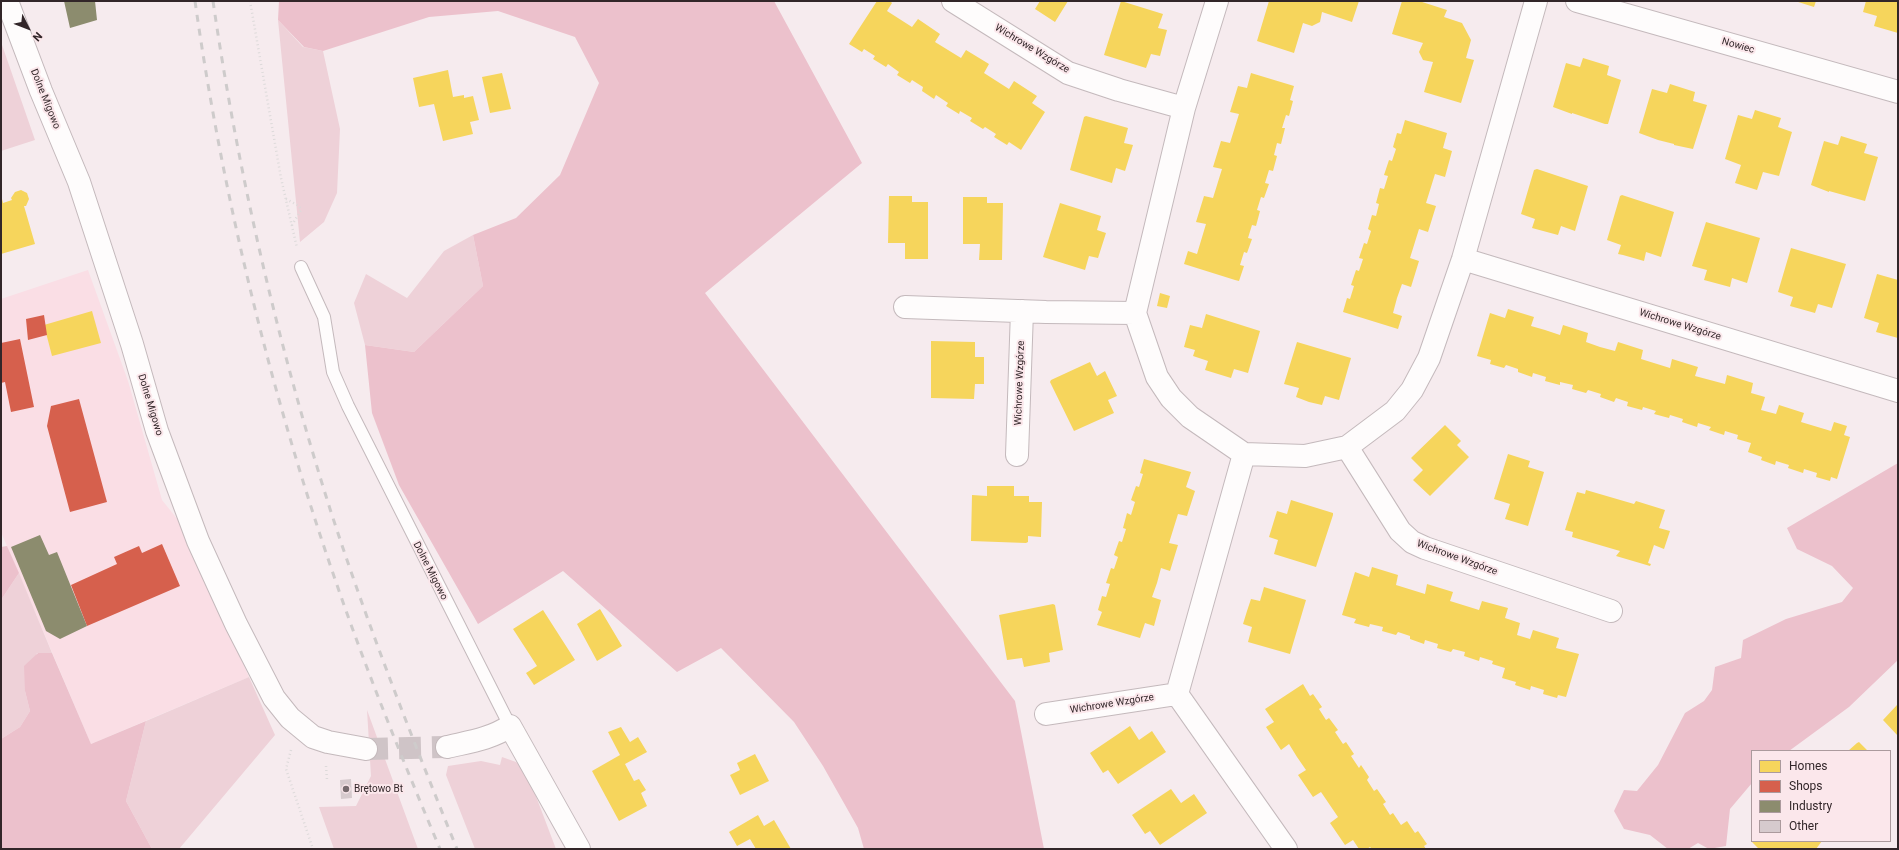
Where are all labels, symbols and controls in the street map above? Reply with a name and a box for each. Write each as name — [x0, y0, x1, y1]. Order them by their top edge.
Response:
north arrow — [8, 8, 48, 48]
street label: Wichrowe Wzgórze — [992, 22, 1072, 76]
text: N — [30, 29, 45, 44]
street label: Nowiec — [1720, 36, 1756, 56]
street label: Dolne Migowo — [28, 67, 62, 131]
street label: Wichrowe Wzgórze — [1638, 307, 1722, 343]
street label: Wichrowe Wzgórze — [1013, 340, 1027, 426]
street label: Dolne Migowo — [135, 373, 165, 437]
street label: Wichrowe Wzgórze — [1415, 538, 1499, 578]
street label: Dolne Migowo — [410, 540, 450, 602]
street label: Wichrowe Wzgórze — [1069, 691, 1155, 717]
legend — [1751, 750, 1891, 842]
text: Homes — [1789, 759, 1827, 773]
text: Shops — [1789, 779, 1823, 793]
place label: Brętowo Bt — [354, 783, 403, 795]
marker: Brętowo Bt — [341, 784, 351, 794]
text: Industry — [1789, 799, 1832, 813]
text: Other — [1789, 819, 1818, 833]

